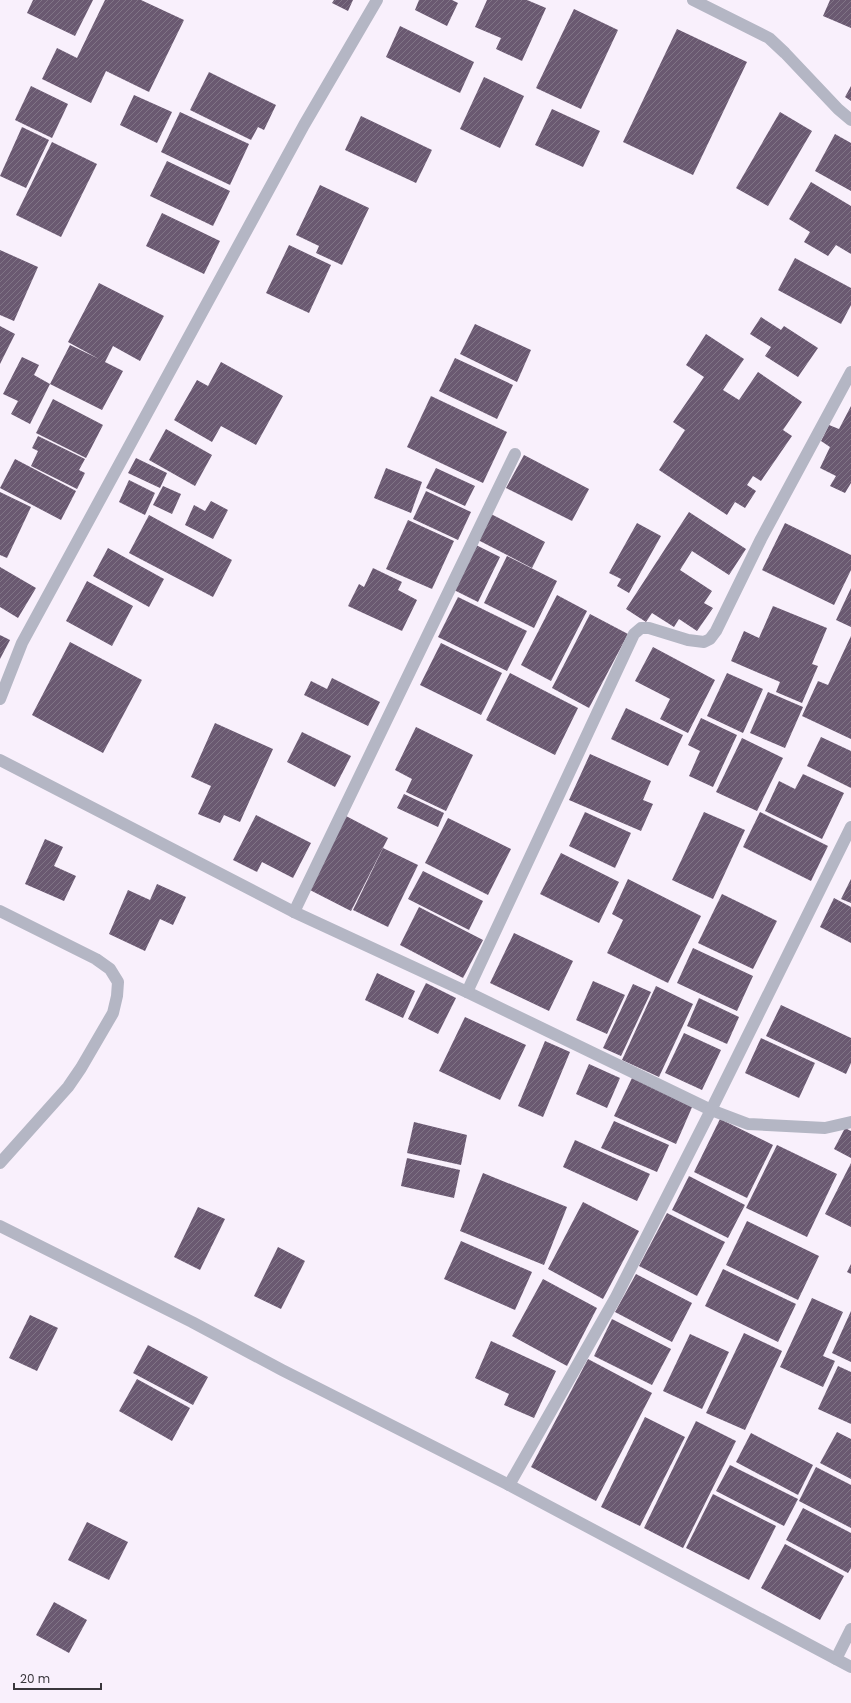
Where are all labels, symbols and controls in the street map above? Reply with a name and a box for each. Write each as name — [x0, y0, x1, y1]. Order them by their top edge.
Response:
scale bar — [14, 1665, 101, 1691]
text: 20 m — [20, 1670, 50, 1687]

